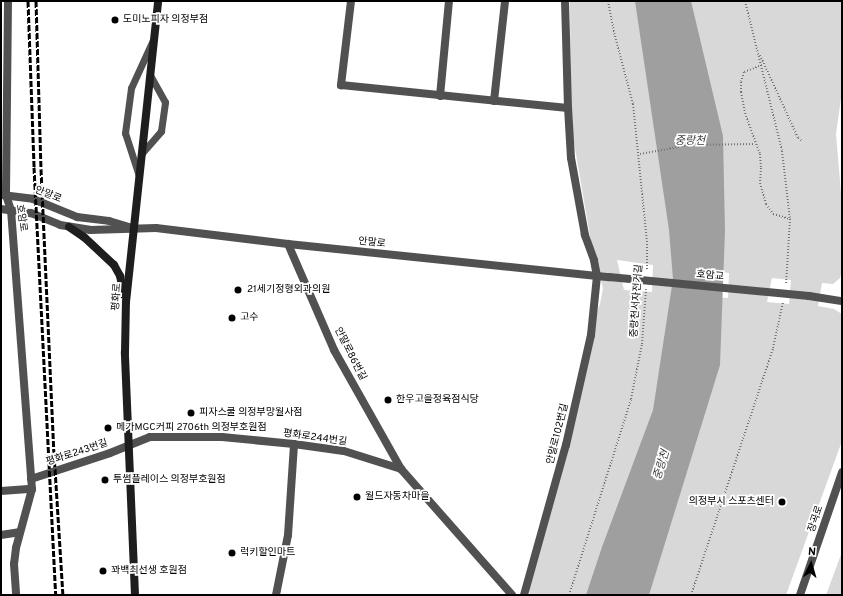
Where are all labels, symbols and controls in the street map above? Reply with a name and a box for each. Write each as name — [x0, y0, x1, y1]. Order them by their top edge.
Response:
place label: 도미노피자 의정부점 — [123, 14, 208, 26]
marker: 도미노피자 의정부점 — [110, 15, 120, 25]
water label: 중랑천 — [675, 134, 705, 148]
street label: 안말로 — [33, 184, 63, 206]
street label: 호암로 — [13, 203, 29, 233]
street label: 안말로 — [358, 236, 386, 250]
street label: 중랑천서자전거길 — [628, 264, 646, 338]
street label: 호암교 — [696, 269, 724, 283]
street label: 평화로 — [110, 283, 124, 311]
marker: 21세기정형외과의원 — [232, 284, 244, 296]
place label: 21세기정형외과의원 — [247, 284, 330, 296]
place label: 고수 — [240, 312, 258, 324]
marker: 고수 — [227, 313, 237, 323]
street label: 안말로86번길 — [331, 325, 369, 383]
place label: 한우고을정육점식당 — [396, 394, 479, 406]
marker: 한우고을정육점식당 — [383, 395, 393, 405]
street label: 안말로102번길 — [545, 402, 571, 466]
place label: 피자스쿨 의정부망월사점 — [199, 407, 303, 419]
marker: 피자스쿨 의정부망월사점 — [186, 408, 196, 418]
place label: 메가MGC커피 2706th 의정부호원점 — [116, 422, 267, 434]
marker: 메가MGC커피 2706th 의정부호원점 — [103, 423, 113, 433]
street label: 평화로244번길 — [282, 428, 348, 448]
street label: 평화로243번길 — [45, 437, 109, 469]
water label: 중랑천 — [651, 449, 673, 481]
place label: 투썸플레이스 의정부호원점 — [113, 474, 226, 486]
marker: 투썸플레이스 의정부호원점 — [100, 475, 110, 485]
place label: 월드자동차마을 — [365, 491, 429, 503]
marker: 월드자동차마을 — [352, 492, 362, 502]
place label: 의정부시 스포츠센터 — [689, 496, 774, 508]
marker: 의정부시 스포츠센터 — [777, 497, 787, 507]
street label: 장곡로 — [806, 504, 826, 534]
north arrow — [791, 544, 831, 584]
text: N — [807, 545, 817, 559]
place label: 럭키할인마트 — [240, 547, 295, 559]
marker: 럭키할인마트 — [227, 548, 237, 558]
place label: 꽈백최선생 호원점 — [111, 565, 187, 577]
marker: 꽈백최선생 호원점 — [98, 566, 108, 576]

